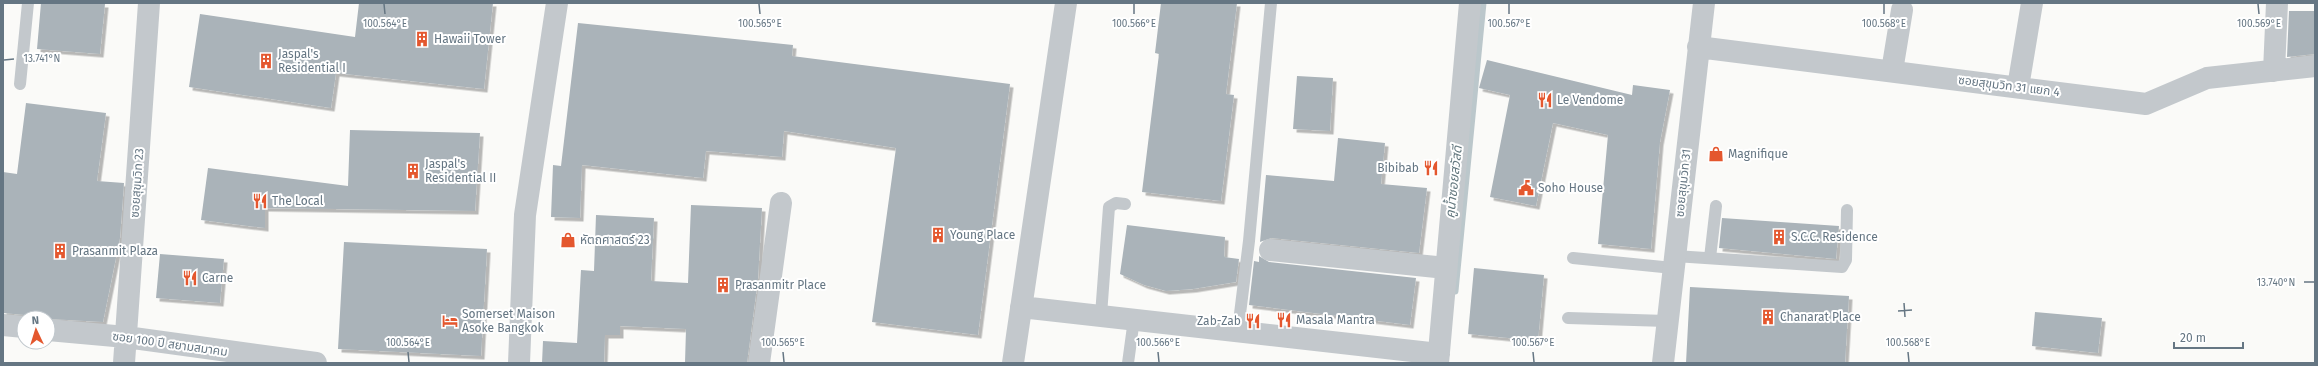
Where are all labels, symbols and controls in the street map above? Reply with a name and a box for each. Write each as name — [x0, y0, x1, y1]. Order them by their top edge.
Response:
text: 100.564°E — [363, 18, 407, 30]
text: 100.565°E — [738, 18, 782, 30]
text: 100.566°E — [1112, 18, 1156, 30]
text: 100.567°E — [1487, 18, 1531, 30]
text: 100.568°E — [1862, 18, 1906, 30]
text: 100.569°E — [2237, 18, 2281, 30]
building icon: Hawaii Tower — [413, 30, 431, 48]
place label: Hawaii Tower — [434, 32, 506, 46]
place label: Jaspal's Residential I — [278, 47, 346, 75]
building icon: Jaspal's Residential I — [257, 52, 275, 70]
text: 13.741°N — [24, 53, 60, 65]
street label: ซอยสุขุมวิท 31 แยก 4 — [1957, 73, 2061, 99]
restaurant icon: Le Vendome — [1536, 91, 1554, 109]
place label: Le Vendome — [1557, 93, 1623, 107]
water label: คูน้ำซอยสวัสดี — [1440, 143, 1466, 219]
shop icon: Magnifique — [1707, 145, 1725, 163]
place label: Magnifique — [1728, 147, 1788, 161]
street label: ซอยสุขุมวิท 23 — [128, 148, 146, 218]
street label: ซอยสุขุมวิท 31 — [1672, 148, 1694, 218]
place label: Jaspal's Residential II — [425, 157, 496, 185]
restaurant icon: Bibibab — [1422, 159, 1440, 177]
place label: Bibibab — [1377, 161, 1419, 175]
building icon: Jaspal's Residential II — [404, 162, 422, 180]
public building icon: Soho House — [1517, 179, 1535, 197]
place label: Soho House — [1538, 181, 1603, 195]
restaurant icon: The Local — [251, 192, 269, 210]
place label: The Local — [272, 194, 324, 208]
building icon: Young Place — [929, 226, 947, 244]
place label: Young Place — [950, 228, 1015, 242]
building icon: S.C.C. Residence — [1770, 228, 1788, 246]
place label: S.C.C. Residence — [1791, 230, 1878, 244]
shop icon: หัตถศาสตร์ 23 — [559, 231, 577, 249]
place label: หัตถศาสตร์ 23 — [580, 233, 650, 247]
building icon: Prasanmit Plaza — [51, 242, 69, 260]
place label: Prasanmit Plaza — [72, 244, 158, 258]
restaurant icon: Carne — [181, 269, 199, 287]
place label: Carne — [202, 271, 233, 285]
building icon: Prasanmitr Place — [714, 276, 732, 294]
text: 13.740°N — [2257, 277, 2295, 289]
place label: Prasanmitr Place — [735, 278, 826, 292]
place label: Somerset Maison Asoke Bangkok — [462, 307, 555, 335]
building icon: Chanarat Place — [1759, 308, 1777, 326]
north arrow — [16, 310, 56, 350]
place label: Chanarat Place — [1780, 310, 1861, 324]
restaurant icon: Masala Mantra — [1275, 311, 1293, 329]
hotel icon: Somerset Maison Asoke Bangkok — [441, 312, 459, 330]
restaurant icon: Zab-Zab — [1244, 312, 1262, 330]
place label: Masala Mantra — [1296, 313, 1375, 327]
text: N — [31, 314, 39, 327]
place label: Zab-Zab — [1197, 314, 1241, 328]
scale bar — [2174, 324, 2243, 350]
street label: ซอย 100 ปี สยามสมาคม — [112, 329, 228, 359]
text: 20 m — [2180, 331, 2206, 345]
text: 100.564°E — [386, 337, 430, 349]
text: 100.565°E — [761, 337, 805, 349]
text: 100.566°E — [1136, 337, 1180, 349]
text: 100.567°E — [1511, 337, 1555, 349]
text: 100.568°E — [1886, 337, 1930, 349]

